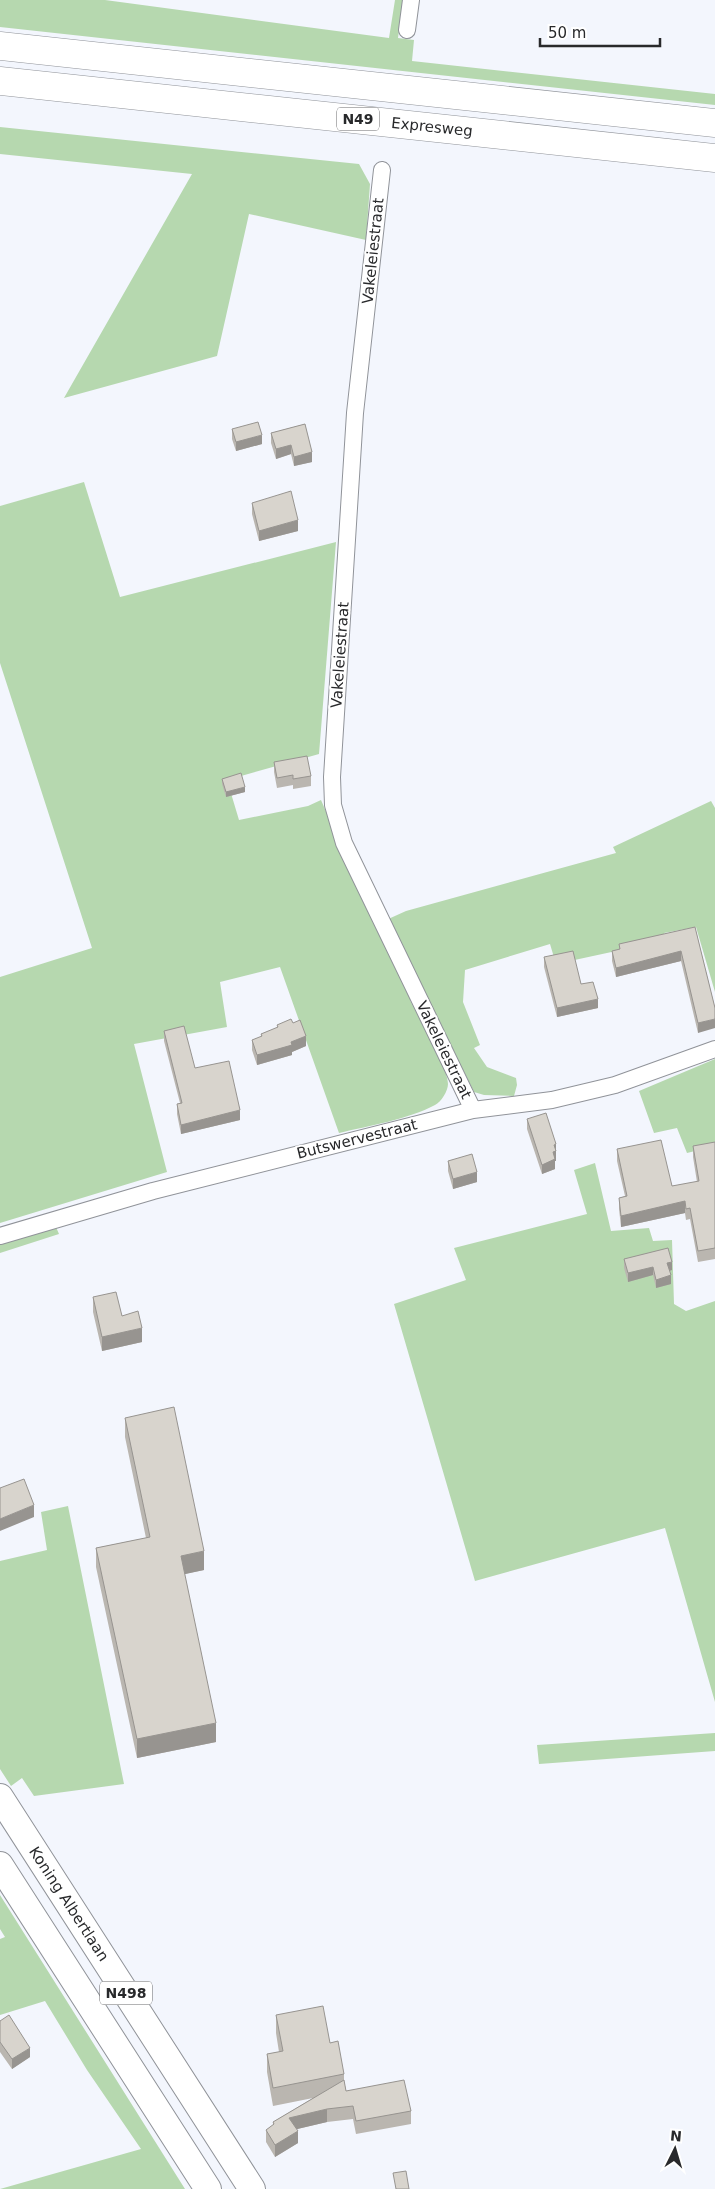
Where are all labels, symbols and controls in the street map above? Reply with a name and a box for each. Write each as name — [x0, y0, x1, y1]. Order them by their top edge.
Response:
scale bar — [540, 15, 660, 47]
text: 50 m — [548, 24, 586, 42]
road number: N49 — [337, 108, 379, 130]
street label: Expresweg — [390, 114, 474, 140]
street label: Vakeleiestraat — [358, 197, 388, 305]
street label: Vakeleiestraat — [327, 601, 353, 709]
street label: Vakeleiestraat — [413, 998, 476, 1102]
street label: Butswervestraat — [295, 1115, 419, 1163]
street label: Koning Albertlaan — [25, 1843, 113, 1965]
road number: N498 — [100, 1982, 152, 2005]
north arrow — [650, 2124, 700, 2174]
text: N — [670, 2128, 683, 2145]

